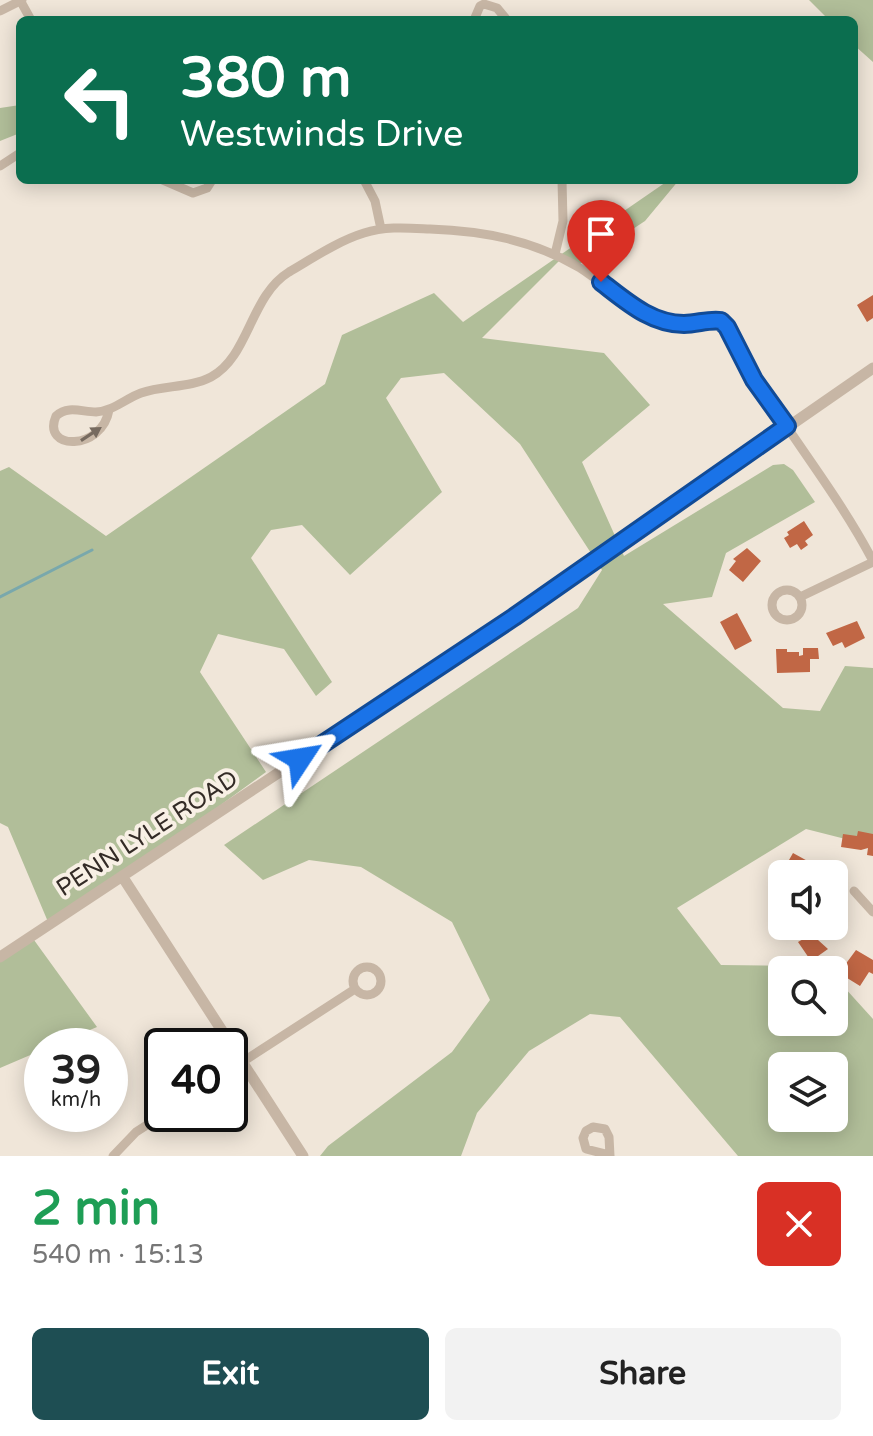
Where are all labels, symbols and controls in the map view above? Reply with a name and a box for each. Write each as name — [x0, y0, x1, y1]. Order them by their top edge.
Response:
text: 380 m — [180, 45, 351, 112]
icon: left — [48, 48, 152, 152]
text: Westwinds Drive — [180, 113, 463, 156]
pin — [567, 200, 635, 282]
icon: arrive — [579, 212, 623, 256]
one-way arrow — [81, 426, 102, 441]
position arrow — [258, 717, 342, 801]
street label: PENN LYLE ROAD — [51, 764, 244, 903]
map controls — [768, 860, 848, 1132]
button: sound — [768, 860, 848, 940]
button: search — [768, 956, 848, 1036]
speed limit sign: 40 — [144, 1028, 248, 1132]
text: 39 — [51, 1046, 101, 1094]
button: layers — [768, 1052, 848, 1132]
text: km/h — [51, 1088, 101, 1112]
text: 2 min — [32, 1180, 160, 1238]
button: close — [757, 1182, 841, 1266]
text: 540 m · 15:13 — [32, 1239, 204, 1270]
button: Exit — [32, 1328, 429, 1420]
button: Share — [445, 1328, 841, 1420]

